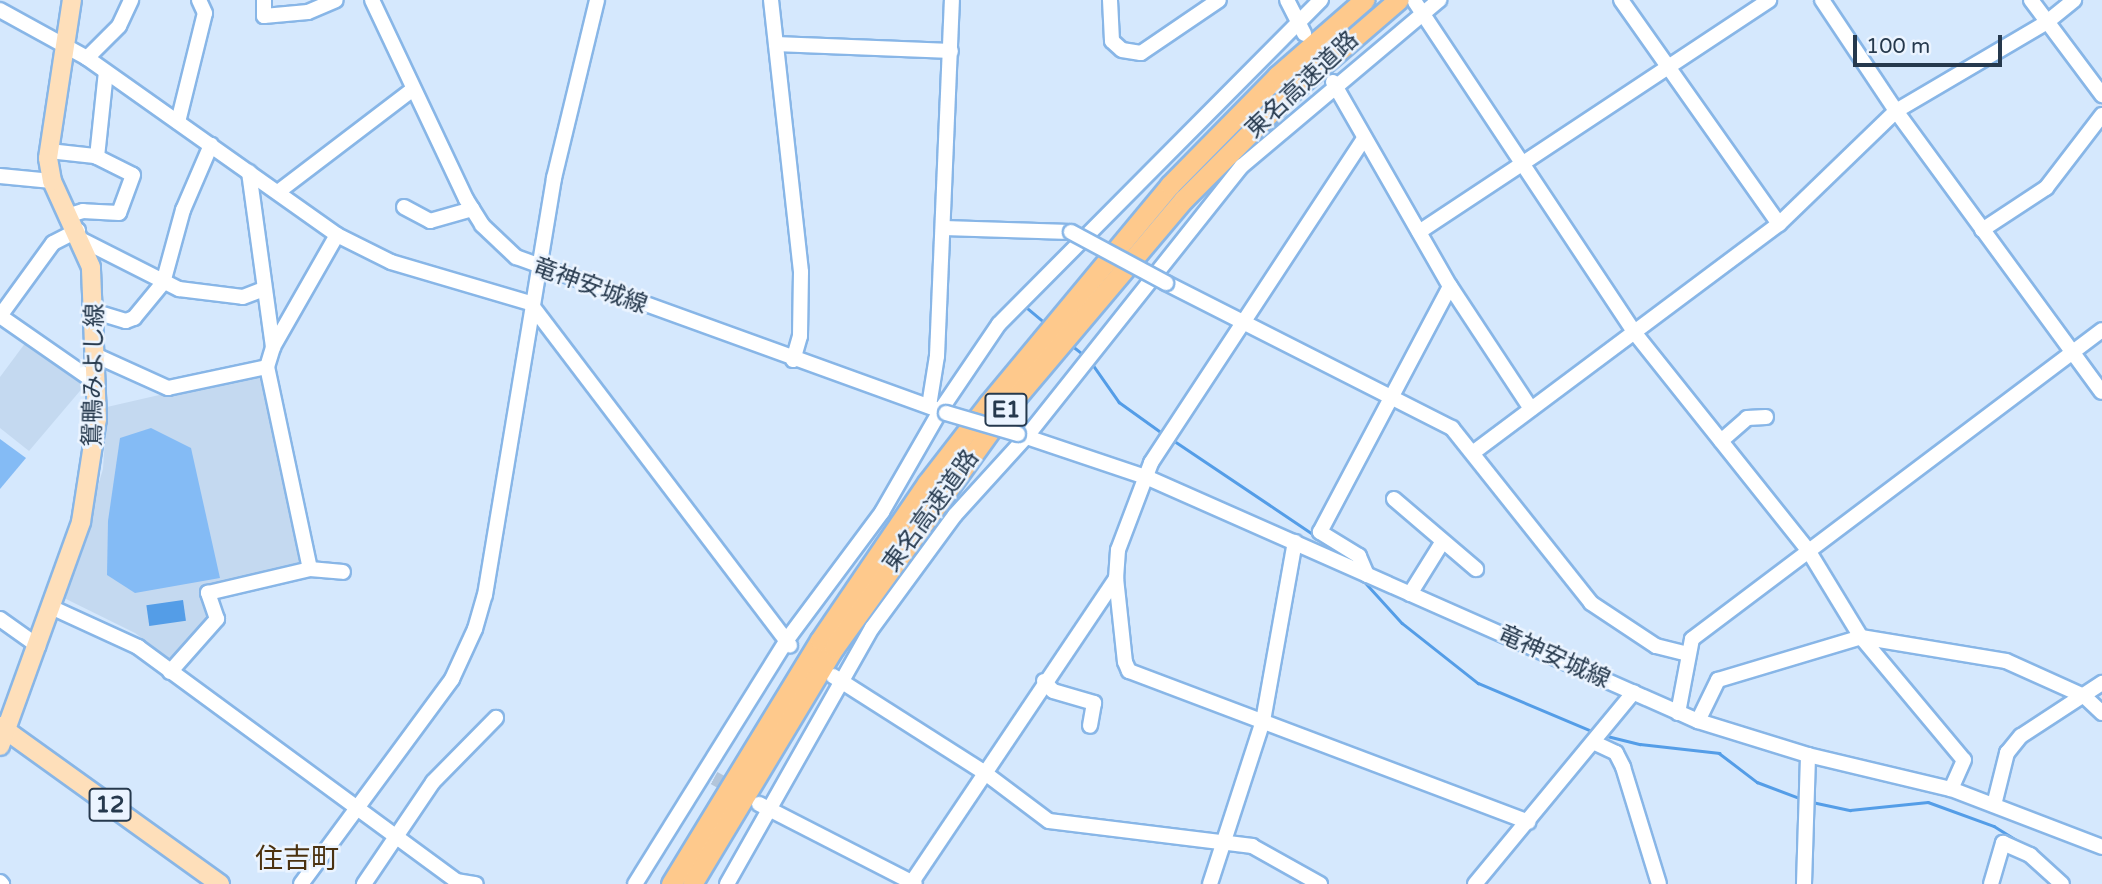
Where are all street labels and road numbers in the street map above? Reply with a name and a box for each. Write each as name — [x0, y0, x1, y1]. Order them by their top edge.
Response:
street label: 東名高速道路 — [1240, 25, 1364, 145]
street label: 竜神安城線 — [529, 252, 651, 320]
street label: 鴛鴨みよし線 — [78, 303, 110, 447]
road number: E1 — [983, 390, 1029, 430]
street label: 東名高速道路 — [877, 444, 985, 578]
street label: 竜神安城線 — [1493, 619, 1615, 695]
road number: 12 — [87, 786, 133, 824]

